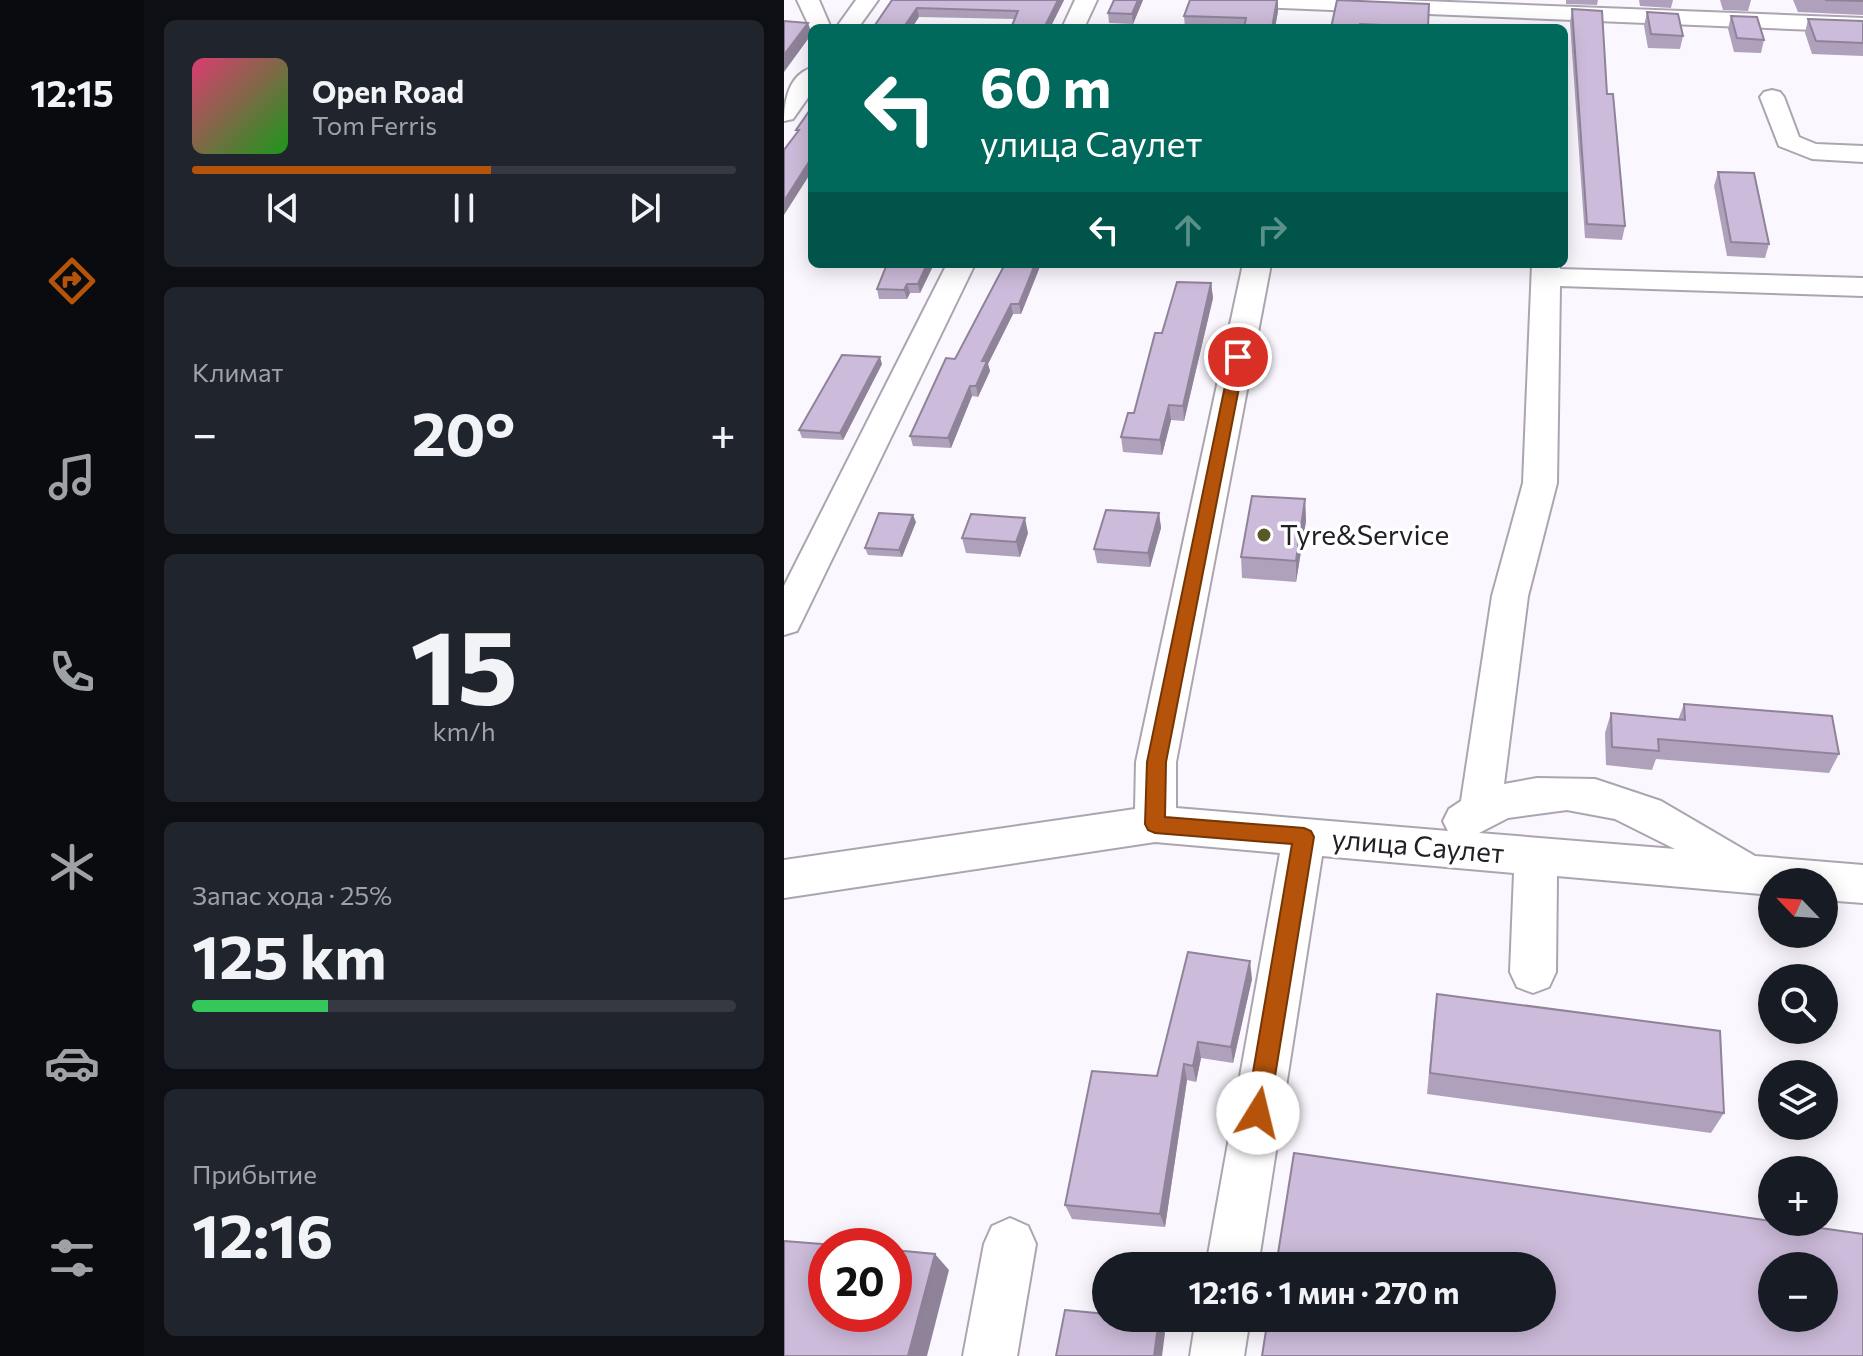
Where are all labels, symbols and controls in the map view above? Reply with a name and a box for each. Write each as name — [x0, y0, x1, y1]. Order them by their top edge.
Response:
text: 60 m — [980, 51, 1111, 120]
icon: left — [848, 56, 952, 160]
text: 12:15 — [30, 70, 114, 114]
text: Open Road — [312, 72, 464, 109]
text: Tom Ferris — [312, 109, 437, 140]
text: улица Саулет — [980, 120, 1202, 164]
icon: previous — [261, 186, 305, 230]
icon: pause — [442, 186, 486, 230]
icon: next — [623, 186, 667, 230]
icon: left — [1082, 208, 1126, 252]
icon: ahead — [1166, 208, 1210, 252]
icon: right — [1250, 208, 1294, 252]
icon: directions — [44, 253, 100, 309]
pin — [1204, 323, 1272, 391]
icon: arrive — [1216, 335, 1260, 379]
text: Климат — [192, 356, 284, 387]
text: 20° — [412, 395, 515, 468]
text: − — [192, 405, 217, 459]
text: + — [710, 405, 736, 459]
icon: music — [44, 449, 100, 505]
place label: Tyre&Service — [1280, 517, 1449, 551]
marker: Tyre&Service — [1255, 526, 1273, 544]
text: 15 — [410, 599, 518, 726]
icon: phone — [44, 644, 100, 700]
text: km/h — [432, 715, 496, 746]
street label: улица Саулет — [1330, 821, 1506, 869]
icon: climate — [44, 839, 100, 895]
north arrow — [1758, 868, 1838, 948]
map controls — [1758, 868, 1838, 1332]
text: Запас хода · 25% — [192, 879, 392, 910]
text: 125 km — [192, 918, 387, 991]
button: search — [1758, 964, 1838, 1044]
icon: car — [44, 1035, 100, 1091]
button: layers — [1758, 1060, 1838, 1140]
position arrow — [1216, 1071, 1300, 1155]
button: + — [1758, 1156, 1838, 1236]
text: Прибытие — [192, 1158, 317, 1189]
text: 12:16 — [192, 1197, 333, 1270]
speed limit sign: 20 — [808, 1228, 912, 1332]
icon: filters — [44, 1230, 100, 1286]
button: − — [1758, 1252, 1838, 1332]
text: 12:16 · 1 мин · 270 m — [1189, 1273, 1459, 1310]

